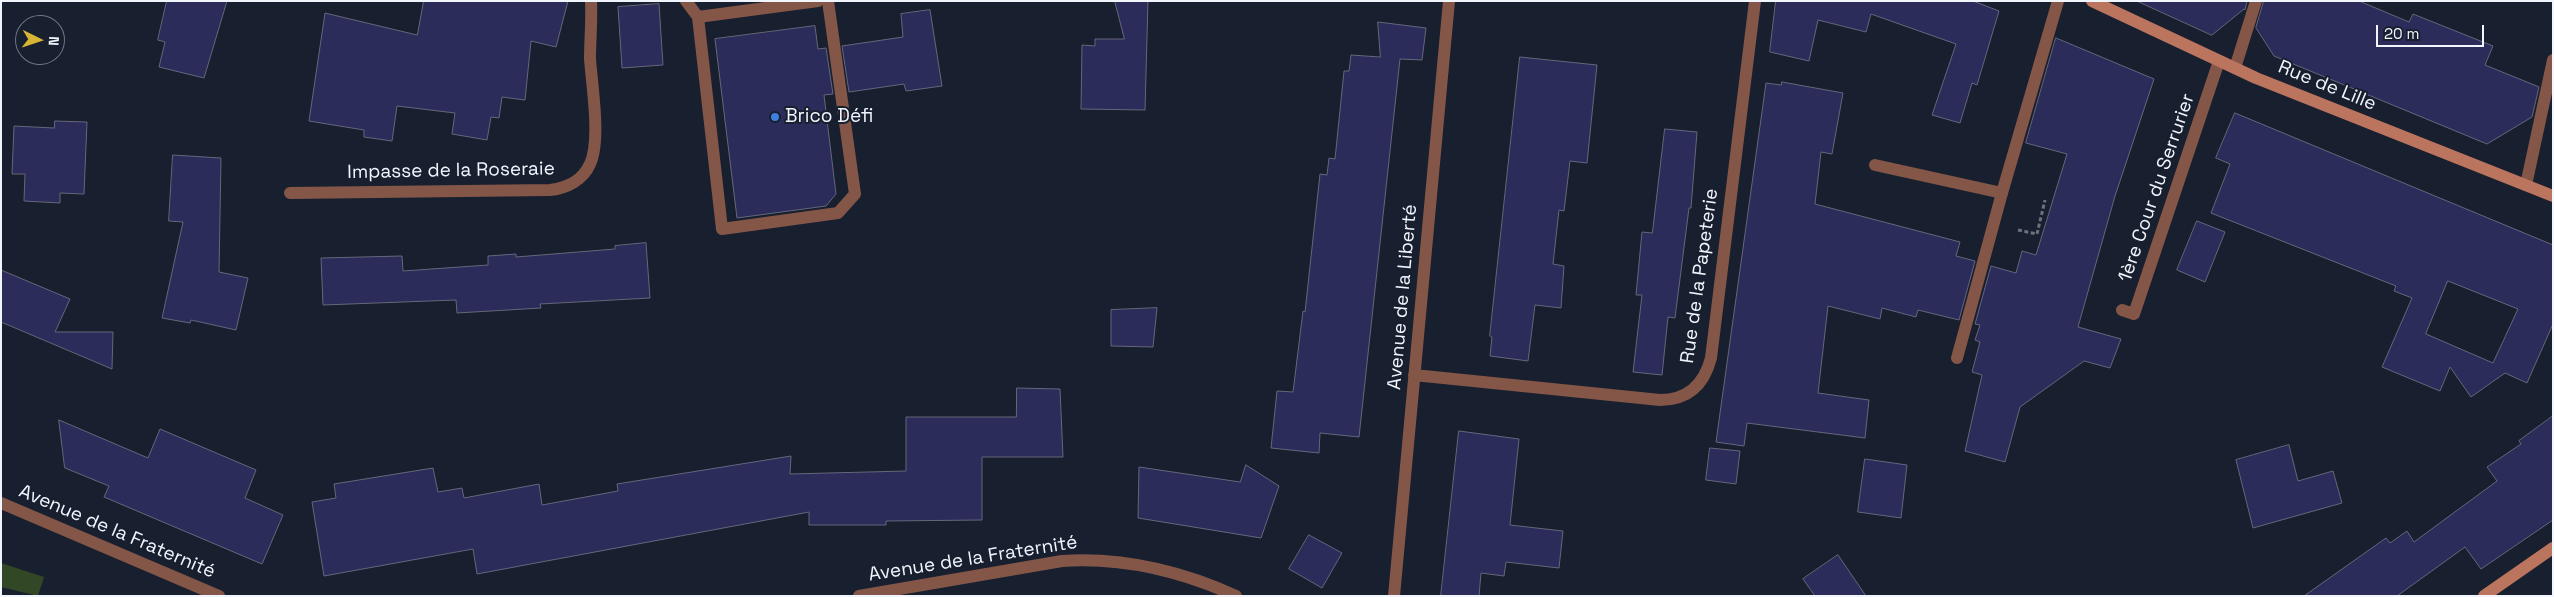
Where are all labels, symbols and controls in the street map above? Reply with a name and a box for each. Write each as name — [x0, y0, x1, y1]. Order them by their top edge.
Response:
north arrow — [15, 15, 65, 65]
scale bar — [2379, 15, 2486, 47]
text: 20 m — [2384, 24, 2419, 43]
text: N — [45, 36, 63, 46]
street label: Rue de Lille — [2275, 56, 2379, 116]
street label: 1ère Cour du Serrurier — [2114, 91, 2200, 285]
place label: Brico Défi — [785, 106, 873, 128]
marker: Brico Défi — [769, 111, 781, 123]
street label: Impasse de la Roseraie — [347, 158, 555, 184]
street label: Rue de la Papeterie — [1676, 187, 1724, 365]
street label: Avenue de la Liberté — [1384, 203, 1422, 391]
street label: Avenue de la Fraternité — [15, 480, 219, 584]
street label: Avenue de la Fraternité — [867, 531, 1079, 587]

